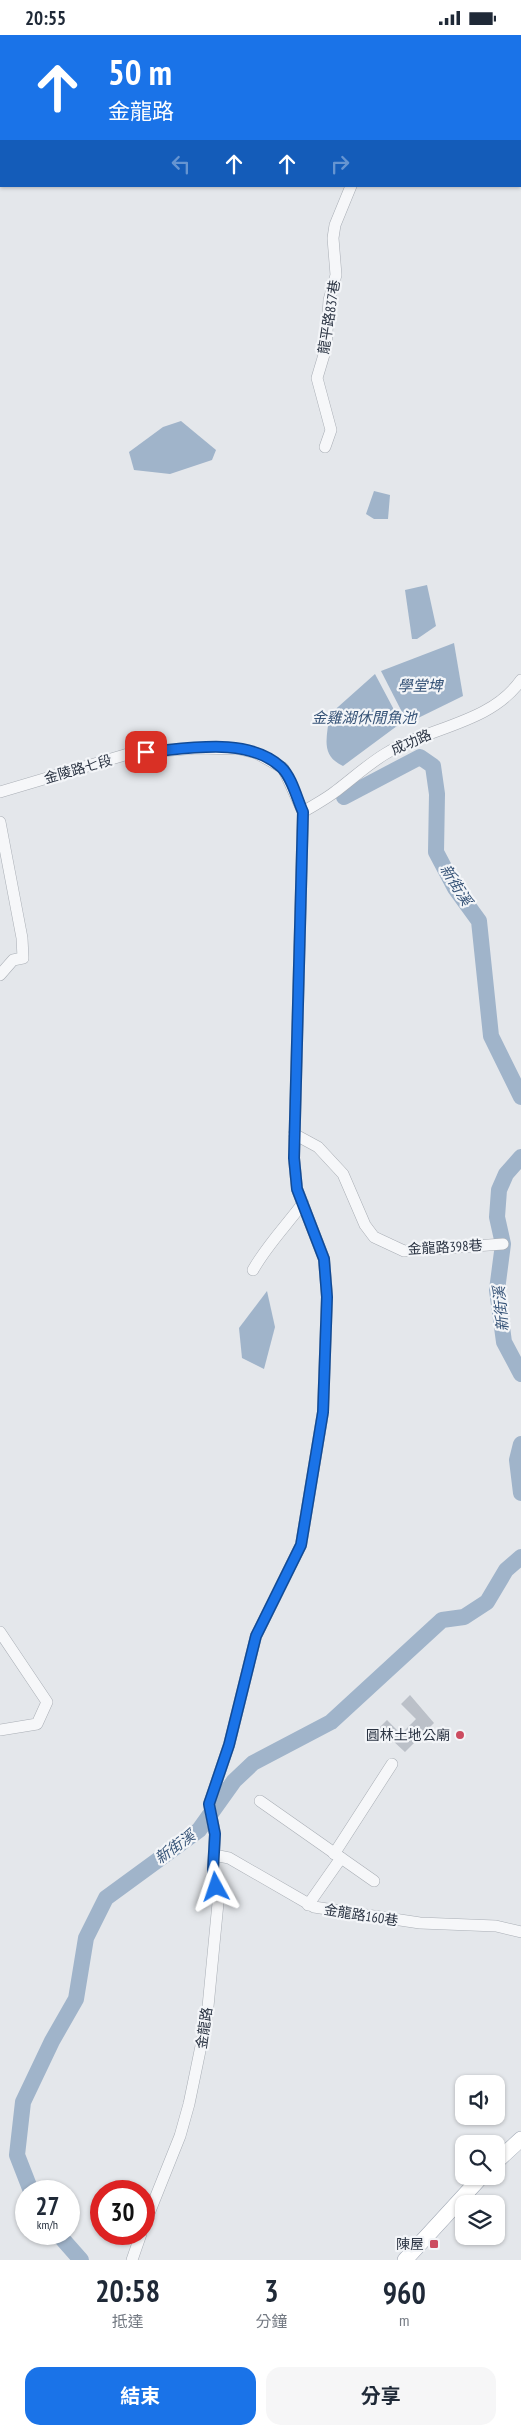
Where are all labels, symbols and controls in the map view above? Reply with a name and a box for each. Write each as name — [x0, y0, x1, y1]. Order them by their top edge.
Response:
text: 20:55 — [25, 6, 66, 30]
text: 50 m — [108, 49, 172, 95]
icon: ahead — [25, 55, 90, 120]
text: 金龍路 — [108, 97, 174, 125]
icon: left — [167, 150, 195, 178]
icon: ahead — [220, 150, 248, 178]
icon: ahead — [273, 150, 301, 178]
icon: right — [326, 150, 354, 178]
street label: 龍平路837巷 — [314, 279, 344, 355]
water label: 學堂埤 — [397, 676, 444, 695]
water label: 金雞湖休閒魚池 — [311, 708, 418, 727]
street label: 成功路 — [388, 725, 434, 759]
pin — [125, 731, 167, 773]
icon: arrive — [132, 738, 160, 766]
street label: 金陵路七段 — [42, 751, 114, 787]
water label: 新街溪 — [436, 861, 477, 911]
street label: 金龍路398巷 — [407, 1236, 483, 1258]
water label: 新街溪 — [489, 1284, 512, 1332]
place label: 圓林土地公廟 — [366, 1726, 450, 1744]
marker: 圓林土地公廟 — [454, 1729, 466, 1741]
water label: 新街溪 — [151, 1825, 200, 1868]
position arrow — [189, 1860, 241, 1912]
street label: 金龍路160巷 — [323, 1900, 399, 1930]
street label: 金龍路 — [192, 2006, 216, 2050]
map controls — [455, 2075, 505, 2245]
button: sound — [455, 2075, 505, 2125]
button: search — [455, 2135, 505, 2185]
speed limit sign: 30 — [90, 2180, 155, 2245]
text: 27 — [36, 2190, 59, 2222]
button: layers — [455, 2195, 505, 2245]
text: km/h — [37, 2217, 58, 2232]
place label: 陳屋 — [396, 2235, 424, 2253]
marker: 陳屋 — [428, 2238, 440, 2250]
text: 20:58 — [95, 2271, 160, 2310]
text: 3 — [264, 2271, 279, 2310]
text: 960 — [383, 2273, 426, 2312]
text: m — [399, 2310, 409, 2330]
text: 抵達 — [112, 2311, 144, 2331]
text: 分鐘 — [255, 2311, 287, 2331]
button: 結束 — [25, 2367, 256, 2425]
button: 分享 — [266, 2367, 496, 2425]

